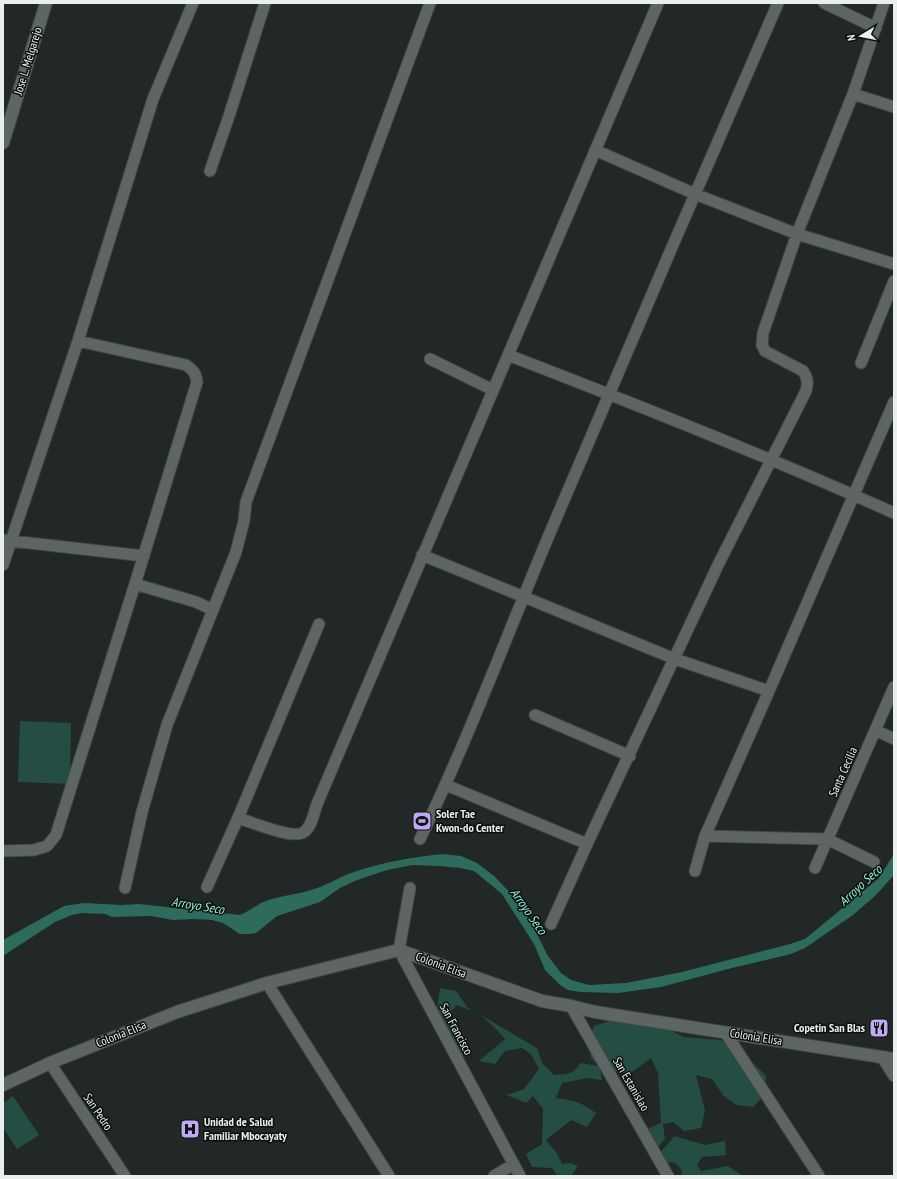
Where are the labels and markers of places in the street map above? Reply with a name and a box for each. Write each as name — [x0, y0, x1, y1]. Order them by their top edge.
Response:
place label: Soler Tae Kwon-do Center — [436, 806, 504, 835]
sports icon: Soler Tae Kwon-do Center — [411, 810, 433, 832]
restaurant icon: Copetin San Blas — [868, 1017, 890, 1039]
place label: Copetin San Blas — [794, 1020, 865, 1035]
place label: Unidad de Salud Familiar Mbocayaty — [204, 1114, 287, 1143]
hospital icon: Unidad de Salud Familiar Mbocayaty — [179, 1118, 201, 1140]

